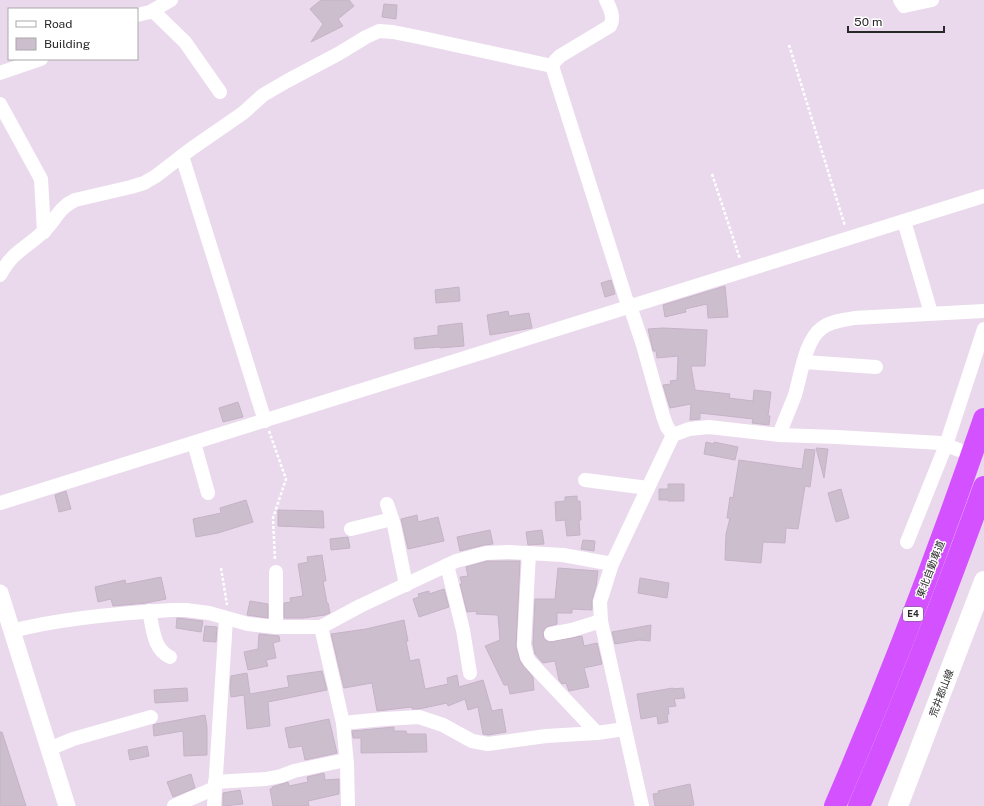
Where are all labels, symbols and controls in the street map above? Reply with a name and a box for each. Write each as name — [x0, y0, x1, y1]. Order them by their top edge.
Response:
legend — [8, 8, 138, 60]
scale bar — [848, 8, 944, 34]
text: 50 m — [854, 15, 882, 29]
text: Road — [44, 17, 72, 31]
text: Building — [44, 37, 90, 51]
street label: 東北自動車道 — [914, 539, 946, 599]
road number: E4 — [903, 607, 923, 621]
street label: 荒井郡山線 — [926, 668, 956, 718]

